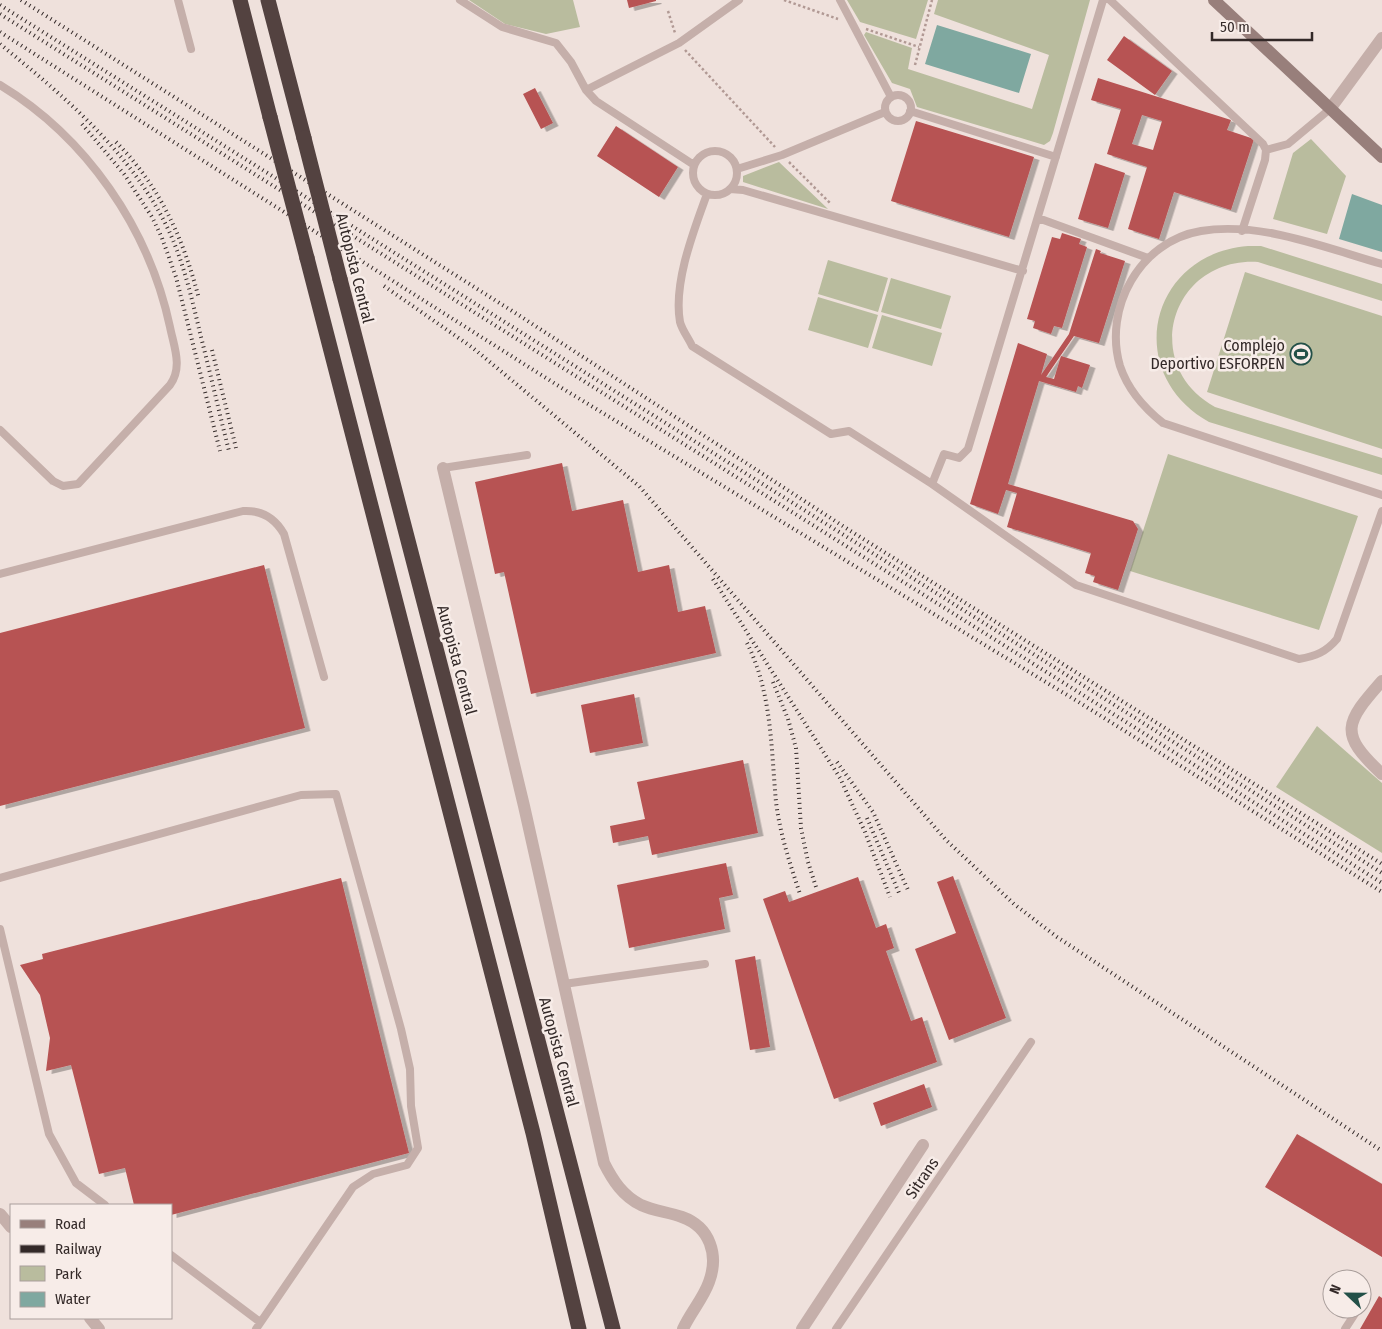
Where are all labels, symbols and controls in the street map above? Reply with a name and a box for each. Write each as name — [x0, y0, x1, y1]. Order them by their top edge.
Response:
scale bar — [1212, 10, 1312, 42]
text: 50 m — [1220, 18, 1250, 36]
street label: Autopista Central — [332, 211, 378, 325]
place label: Complejo Deportivo ESFORPEN — [1150, 336, 1285, 373]
sports icon: Complejo Deportivo ESFORPEN — [1289, 342, 1313, 366]
street label: Autopista Central — [433, 603, 481, 717]
street label: Autopista Central — [535, 995, 583, 1109]
street label: Sitrans — [901, 1154, 943, 1202]
legend — [10, 1204, 172, 1319]
text: Road — [55, 1215, 86, 1233]
text: Railway — [55, 1240, 102, 1258]
text: Park — [55, 1265, 82, 1283]
north arrow — [1322, 1269, 1372, 1319]
text: N — [1326, 1282, 1345, 1296]
text: Water — [55, 1290, 91, 1308]

